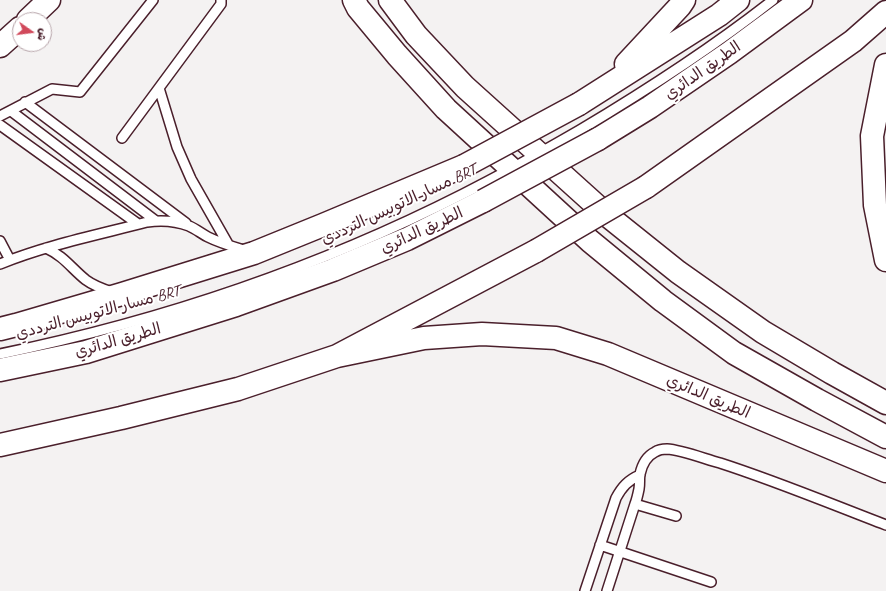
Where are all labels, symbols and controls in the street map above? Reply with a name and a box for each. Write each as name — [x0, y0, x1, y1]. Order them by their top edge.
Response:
north arrow — [12, 12, 52, 52]
text: ش — [34, 27, 51, 42]
street label: الطريق الدائري — [661, 38, 745, 104]
street label: مسار الاتوبيس الترددي BRT — [318, 161, 480, 249]
street label: الطريق الدائري — [378, 204, 466, 258]
street label: مسار الاتوبيس الترددي BRT — [14, 282, 182, 344]
street label: الطريق الدائري — [73, 320, 163, 362]
street label: الطريق الدائري — [663, 371, 753, 423]

